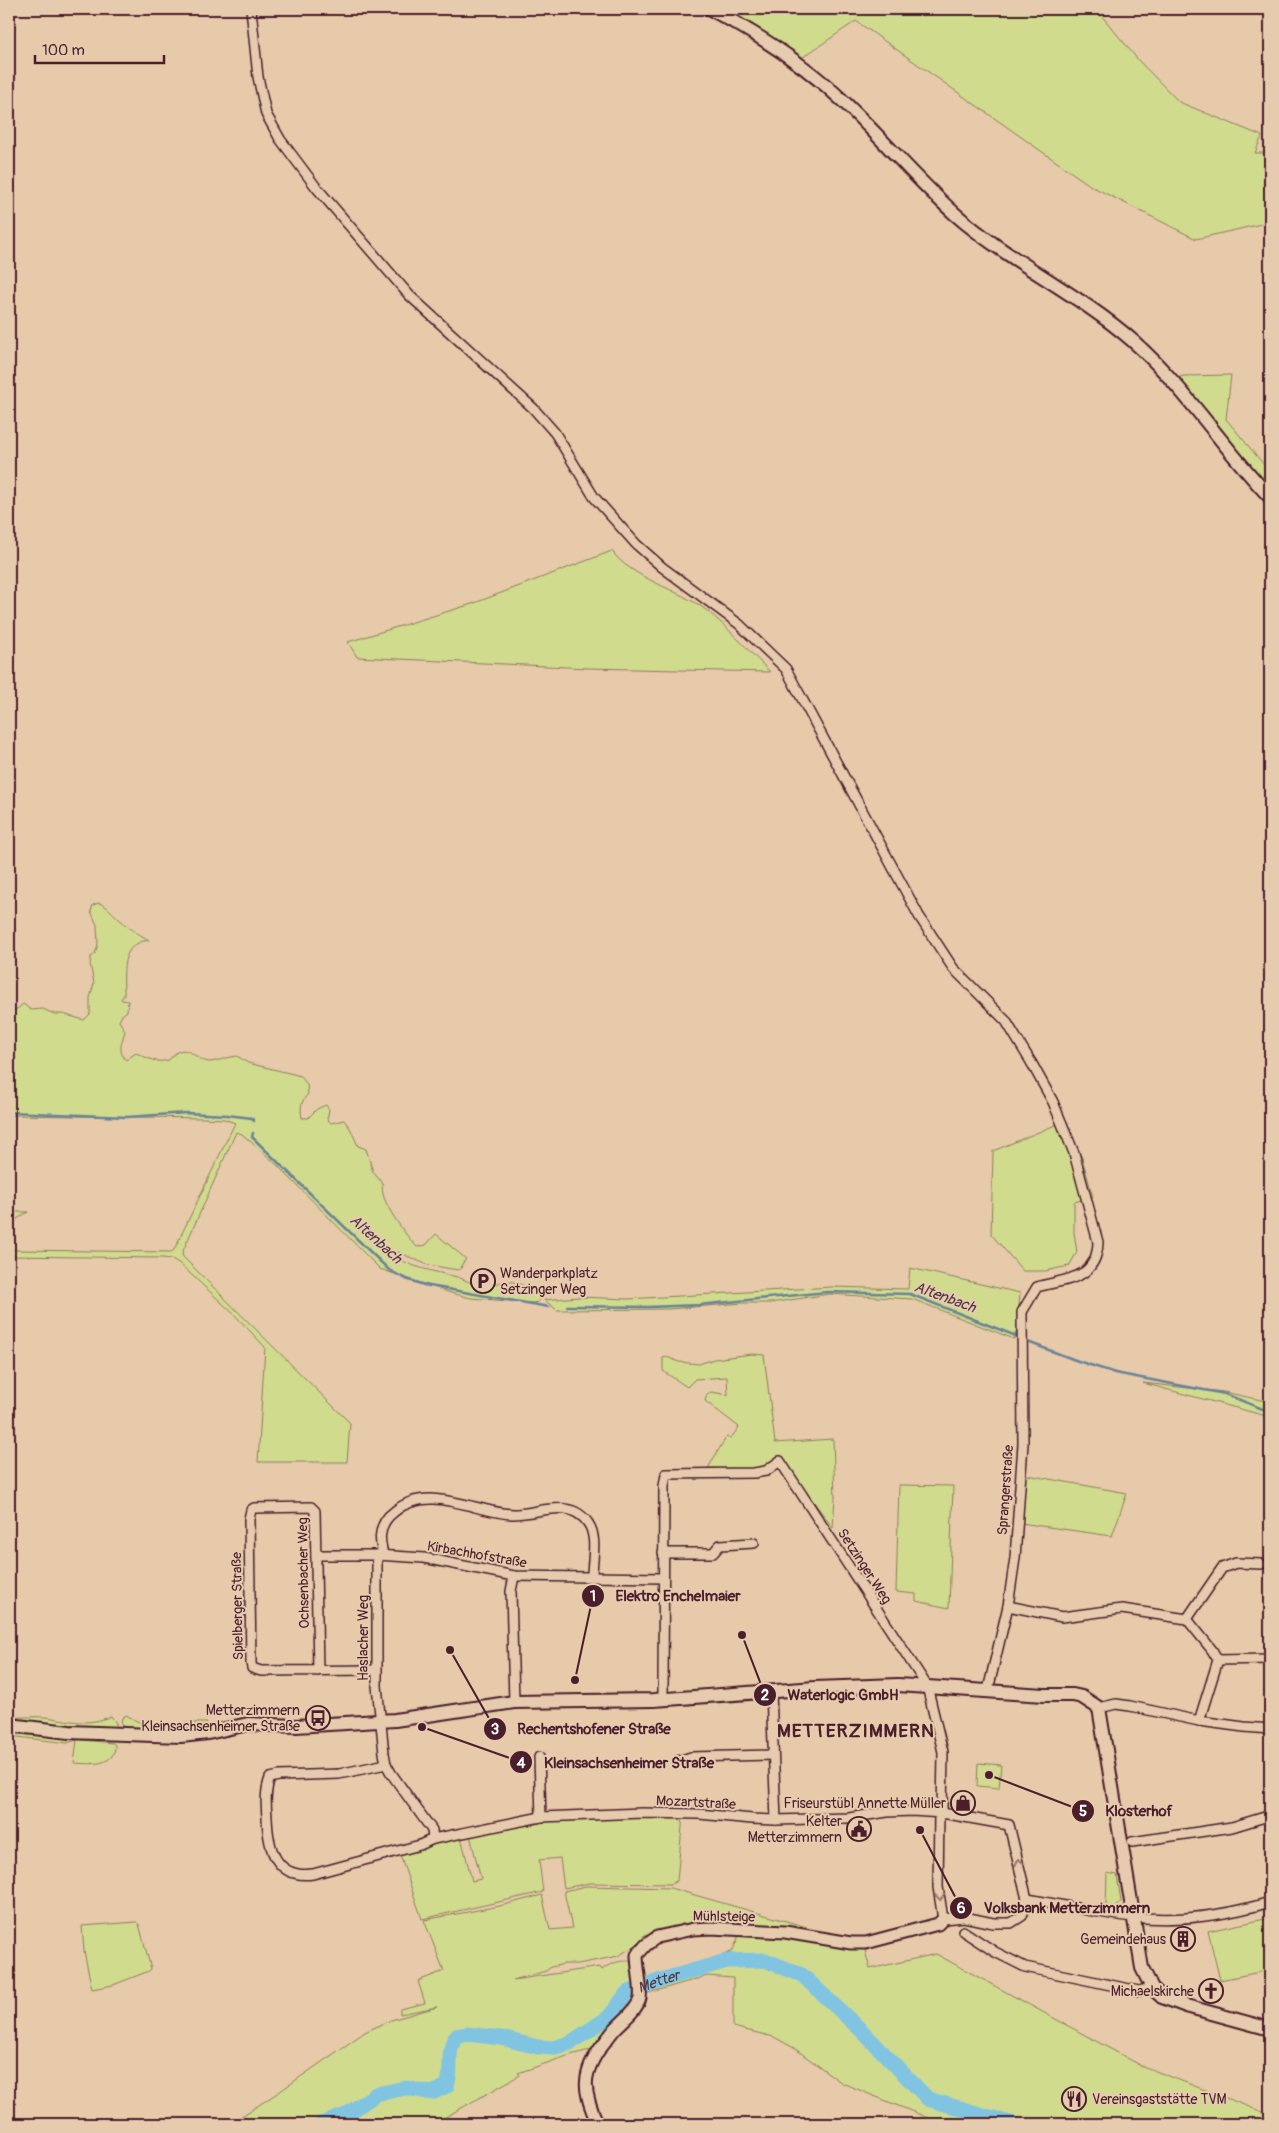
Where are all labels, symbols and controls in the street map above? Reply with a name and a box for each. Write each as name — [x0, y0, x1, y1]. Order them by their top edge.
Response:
scale bar — [35, 32, 164, 64]
text: 100 m — [42, 41, 85, 60]
water label: Altenbach — [346, 1211, 406, 1268]
place label: Wanderparkplatz Setzinger Weg — [500, 1265, 598, 1298]
parking icon: Wanderparkplatz Setzinger Weg — [470, 1268, 496, 1294]
water label: Altenbach — [912, 1278, 979, 1318]
street label: Sprangerstraße — [994, 1444, 1017, 1536]
street label: Ochsenbacher Weg — [294, 1517, 313, 1629]
street label: Setzinger Weg — [834, 1526, 895, 1607]
street label: Kirbachhofstraße — [426, 1537, 528, 1572]
street label: Spielberger Straße — [228, 1552, 247, 1660]
callout: Elektro Enchelmaier — [580, 1581, 750, 1611]
text: 1 — [590, 1587, 596, 1606]
text: Elektro Enchelmaier — [615, 1587, 741, 1606]
street label: Haslacher Weg — [355, 1595, 372, 1681]
callout: Waterlogic GmbH — [753, 1680, 909, 1710]
text: 2 — [761, 1686, 769, 1705]
text: Waterlogic GmbH — [788, 1686, 899, 1705]
place label: Metterzimmern Kleinsachsenheimer Straße — [141, 1702, 300, 1735]
bus stop icon: Metterzimmern Kleinsachsenheimer Straße — [305, 1705, 331, 1731]
callout: Rechentshofener Straße — [482, 1714, 680, 1744]
district label: METTERZIMMERN — [777, 1719, 935, 1743]
text: 3 — [491, 1720, 499, 1739]
text: Rechentshofener Straße — [517, 1720, 671, 1739]
callout: Kleinsachsenheimer Straße — [509, 1747, 724, 1777]
text: 4 — [517, 1754, 526, 1773]
text: Kleinsachsenheimer Straße — [544, 1754, 715, 1773]
shop icon: Friseurstübl Annette Müller — [950, 1790, 976, 1816]
street label: Mozartstraße — [656, 1792, 736, 1813]
place label: Friseurstübl Annette Müller — [784, 1795, 946, 1812]
callout: Klosterhof — [1070, 1796, 1183, 1826]
text: 5 — [1079, 1802, 1087, 1821]
text: Klosterhof — [1105, 1802, 1174, 1821]
place label: Kelter Metterzimmern — [748, 1813, 842, 1846]
public building icon: Kelter Metterzimmern — [846, 1816, 872, 1842]
one-way arrow — [1014, 1858, 1025, 1866]
one-way arrow — [934, 1893, 945, 1901]
callout: Volksbank Metterzimmern — [948, 1893, 1160, 1923]
text: 6 — [957, 1899, 966, 1918]
text: Volksbank Metterzimmern — [984, 1899, 1151, 1918]
street label: Mühlsteige — [693, 1907, 755, 1926]
building icon: Gemeindehaus — [1170, 1926, 1196, 1952]
place label: Gemeindehaus — [1080, 1931, 1167, 1948]
water label: Metter — [635, 1966, 683, 1998]
church icon: Michaelskirche — [1198, 1978, 1224, 2004]
place label: Michaelskirche — [1111, 1983, 1194, 2000]
restaurant icon: Vereinsgaststätte TVM — [1061, 2086, 1087, 2112]
place label: Vereinsgaststätte TVM — [1092, 2091, 1227, 2108]

